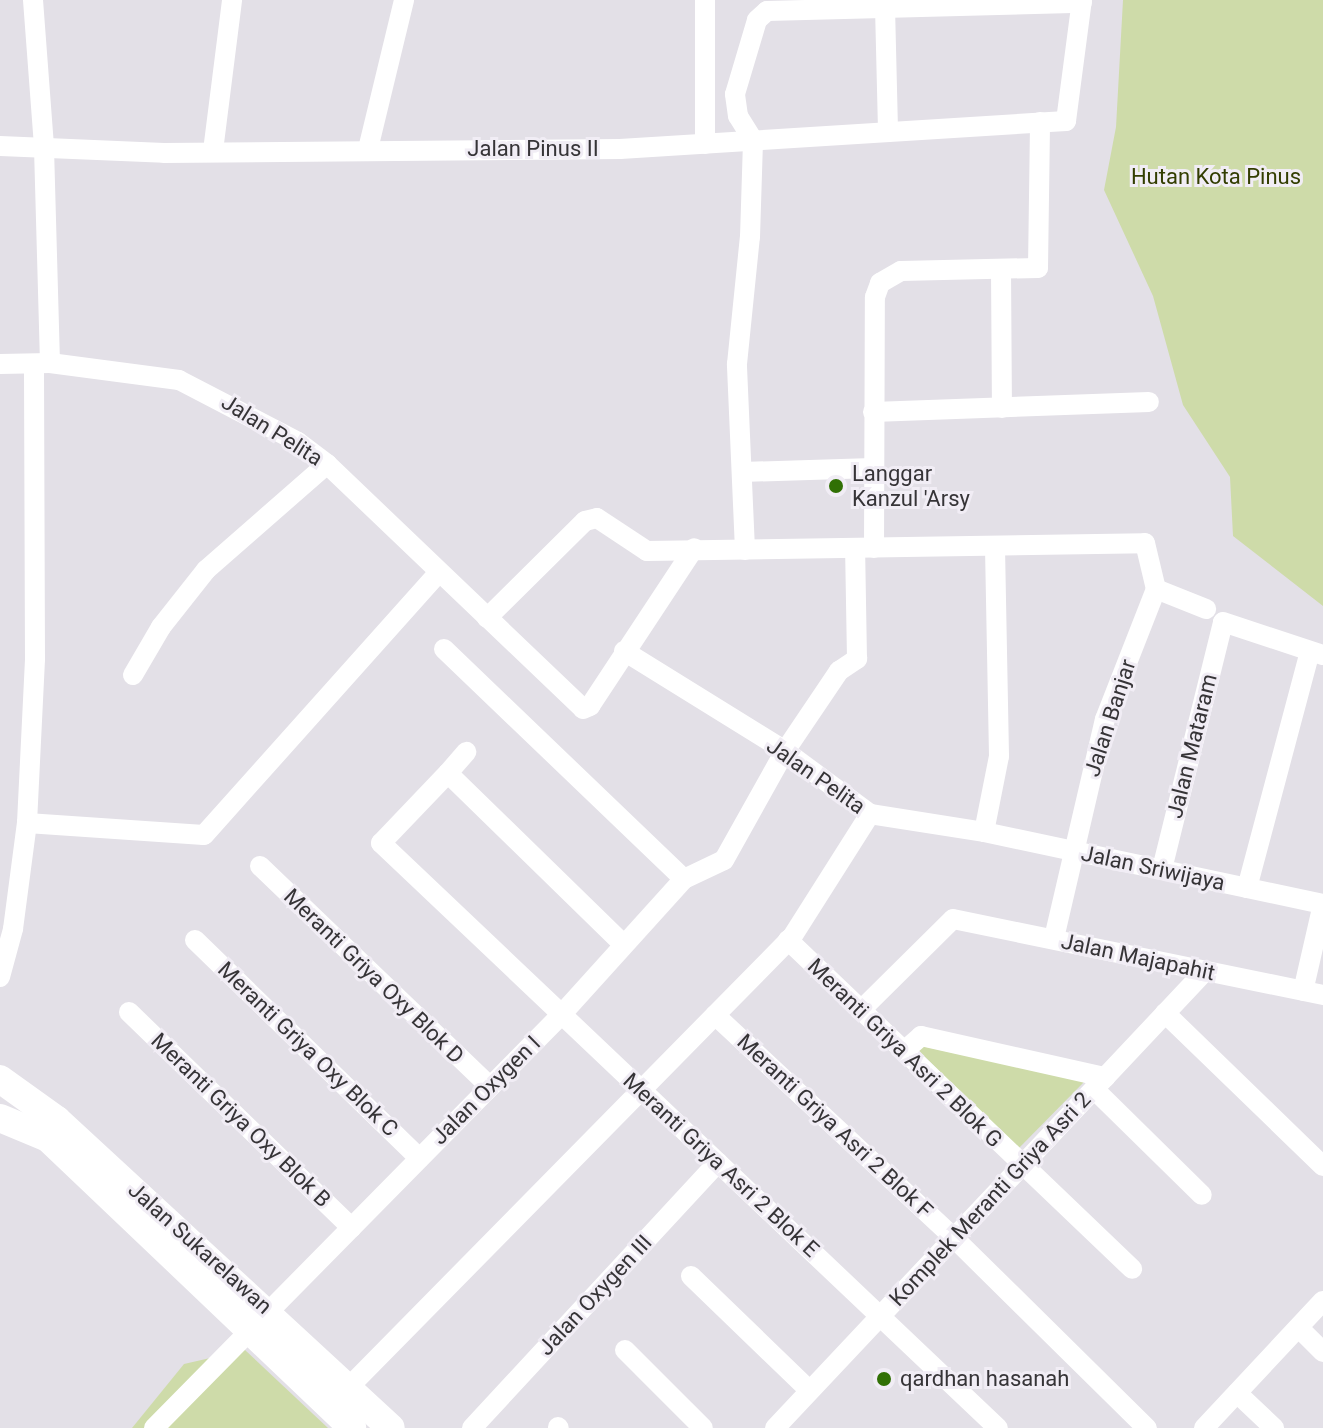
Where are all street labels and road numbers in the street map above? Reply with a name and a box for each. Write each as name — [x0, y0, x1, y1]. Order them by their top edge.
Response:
street label: Jalan Pinus II — [467, 136, 599, 162]
street label: Jalan Pelita — [217, 389, 327, 471]
street label: Jalan Banjar — [1079, 656, 1141, 780]
street label: Jalan Mataram — [1161, 671, 1223, 821]
street label: Jalan Pelita — [762, 732, 870, 820]
street label: Jalan Sriwijaya — [1079, 840, 1227, 896]
street label: Meranti Griya Oxy Blok D — [278, 883, 470, 1069]
street label: Jalan Majapahit — [1059, 928, 1217, 986]
street label: Meranti Griya Asri 2 Blok G — [802, 953, 1008, 1153]
street label: Meranti Griya Oxy Blok C — [213, 956, 403, 1142]
street label: Meranti Griya Oxy Blok B — [146, 1027, 336, 1213]
street label: Meranti Griya Asri 2 Blok F — [732, 1028, 938, 1224]
street label: Jalan Oxygen I — [426, 1030, 546, 1150]
street label: Meranti Griya Asri 2 Blok E — [618, 1067, 824, 1263]
street label: Komplek Meranti Griya Asri 2 — [884, 1086, 1096, 1312]
street label: Jalan Sukarelawan — [123, 1177, 277, 1319]
street label: Jalan Oxygen III — [533, 1229, 657, 1361]

